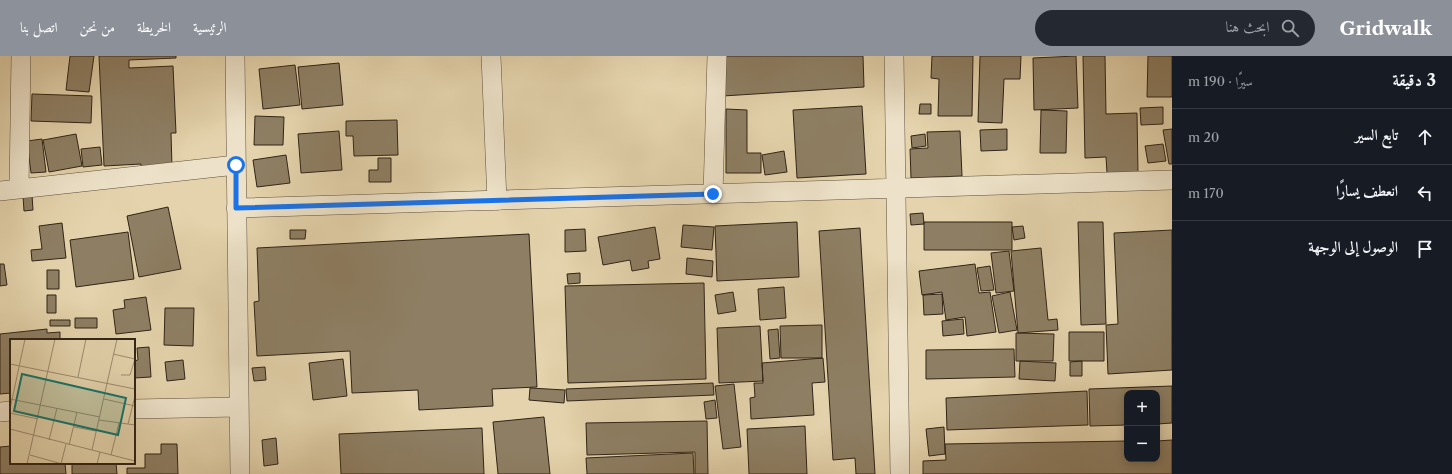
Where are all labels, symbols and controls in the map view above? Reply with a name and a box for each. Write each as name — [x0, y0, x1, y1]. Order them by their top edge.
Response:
search box — [1035, 10, 1315, 46]
text: ابحث هنا — [1225, 17, 1269, 36]
icon: search — [1279, 17, 1301, 39]
text: Gridwalk — [1339, 17, 1432, 40]
text: اتصل بنا — [20, 18, 58, 36]
text: من نحن — [80, 18, 115, 36]
text: الخريطة — [137, 18, 171, 36]
text: الرئيسية — [193, 18, 227, 36]
text: 3 دقيقة — [1392, 70, 1436, 90]
text: سيرًا · 190 m — [1188, 73, 1253, 89]
text: تابع السير — [1355, 125, 1398, 144]
icon: ahead — [1414, 126, 1436, 148]
text: 20 m — [1188, 129, 1219, 145]
route start — [227, 156, 245, 174]
text: انعطف يسارًا — [1336, 181, 1398, 200]
icon: left — [1414, 182, 1436, 204]
route end — [704, 185, 722, 203]
text: 170 m — [1188, 185, 1224, 201]
text: الوصول إلى الوجهة — [1308, 237, 1398, 256]
icon: arrive — [1414, 238, 1436, 260]
inset map — [10, 339, 135, 464]
map controls — [1124, 390, 1160, 462]
button: + — [1124, 390, 1160, 426]
button: − — [1124, 426, 1160, 462]

